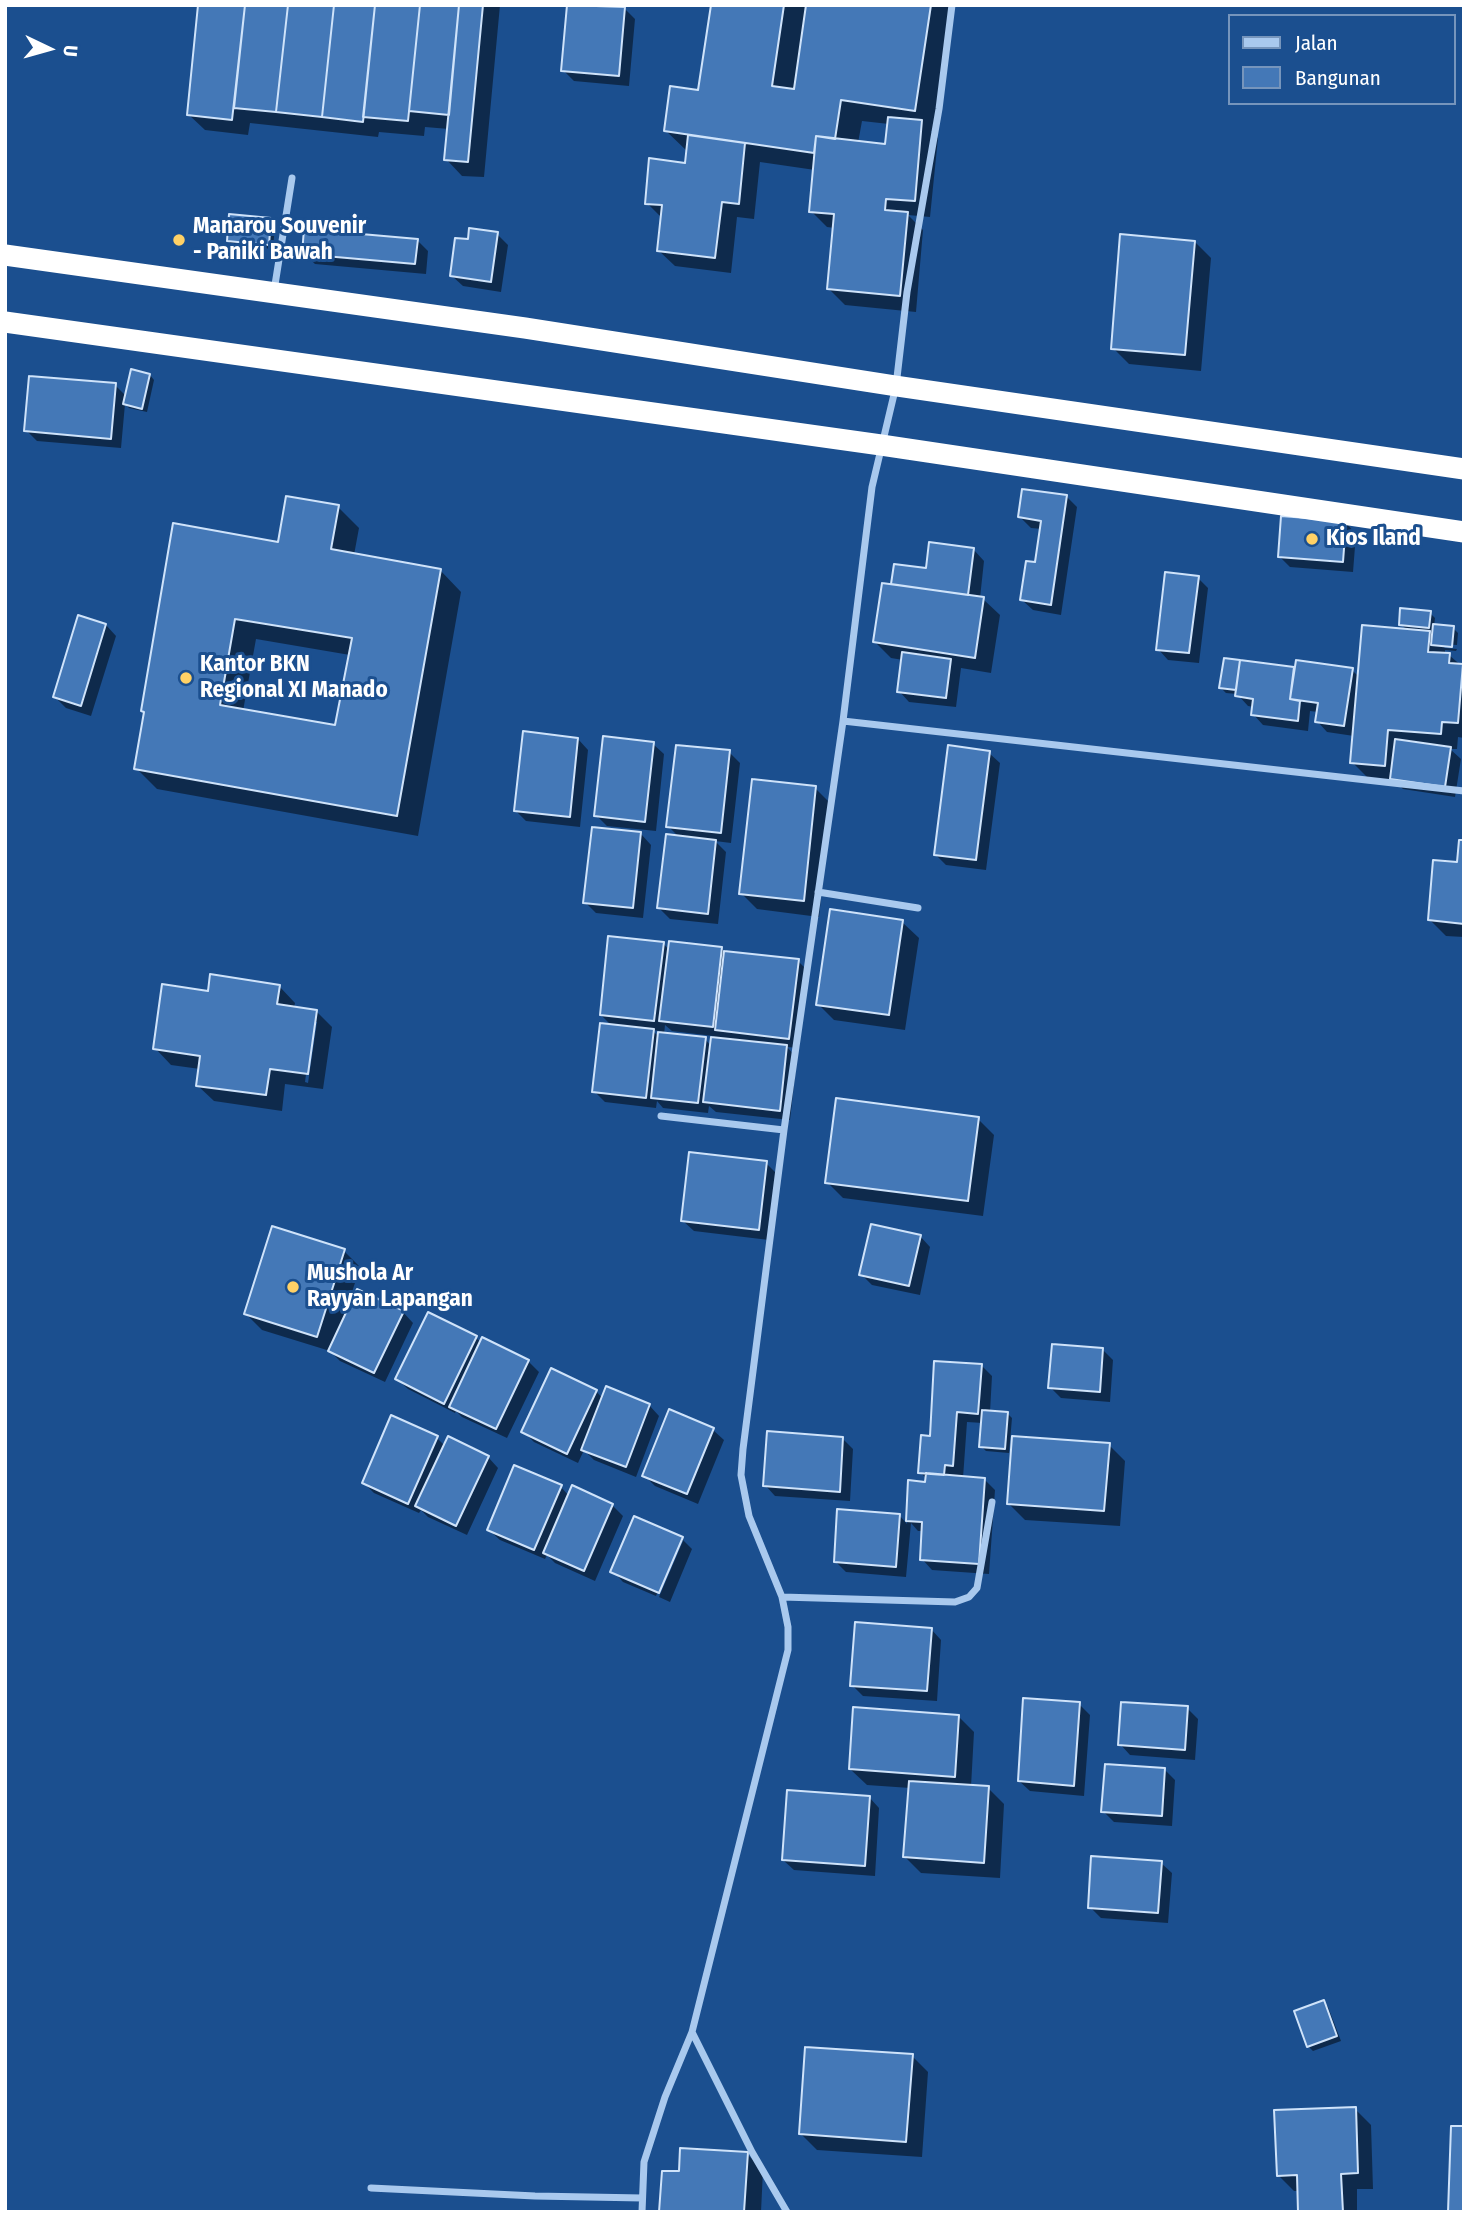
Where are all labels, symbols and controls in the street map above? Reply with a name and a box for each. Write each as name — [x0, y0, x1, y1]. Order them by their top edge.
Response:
north arrow — [14, 14, 84, 84]
legend — [1228, 14, 1455, 105]
text: Jalan — [1295, 30, 1338, 56]
text: U — [58, 44, 82, 57]
text: Bangunan — [1295, 65, 1381, 91]
place label: Manarou Souvenir - Paniki Bawah — [193, 213, 366, 267]
marker: Manarou Souvenir - Paniki Bawah — [171, 232, 187, 248]
place label: Kios Iland — [1326, 525, 1421, 553]
marker: Kios Iland — [1304, 531, 1320, 547]
place label: Kantor BKN Regional XI Manado — [200, 651, 388, 705]
marker: Kantor BKN Regional XI Manado — [178, 670, 194, 686]
place label: Mushola Ar Rayyan Lapangan — [307, 1260, 473, 1314]
marker: Mushola Ar Rayyan Lapangan — [285, 1279, 301, 1295]

